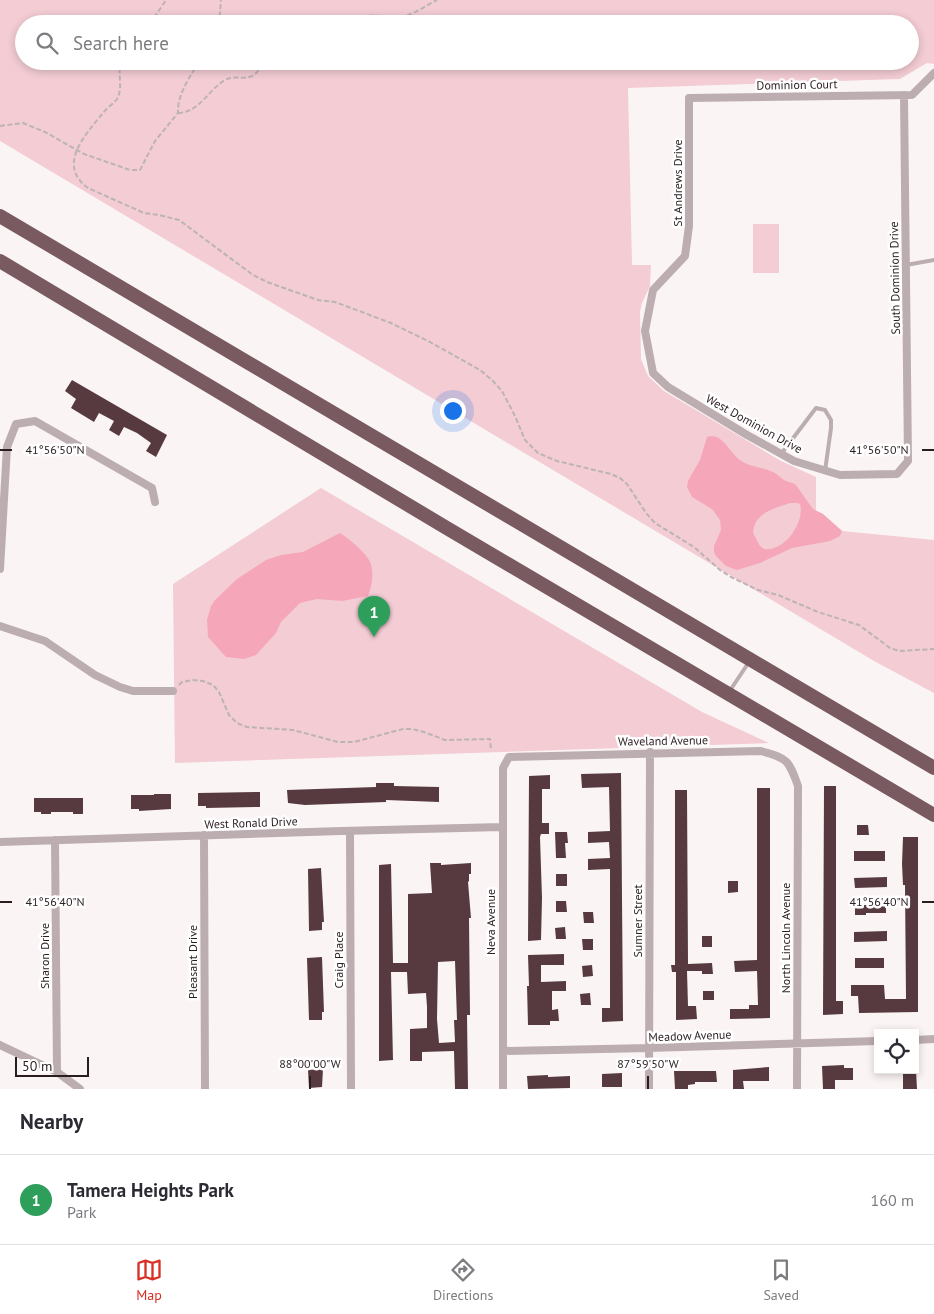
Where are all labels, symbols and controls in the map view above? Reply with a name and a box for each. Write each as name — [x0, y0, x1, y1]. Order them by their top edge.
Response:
search box — [15, 15, 919, 70]
icon: search — [33, 29, 61, 57]
text: Search here — [73, 31, 169, 55]
street label: Dominion Court — [756, 76, 838, 93]
street label: St Andrews Drive — [670, 139, 685, 227]
street label: South Dominion Drive — [886, 221, 903, 335]
street label: West Dominion Drive — [703, 391, 805, 456]
your location — [440, 398, 466, 424]
text: 41°56'50"N — [25, 442, 85, 457]
text: 41°56'50"N — [849, 442, 909, 457]
pin: 1 — [358, 596, 390, 637]
street label: Waveland Avenue — [618, 732, 708, 749]
street label: West Ronald Drive — [204, 813, 298, 832]
street label: North Lincoln Avenue — [778, 883, 793, 993]
street label: Sumner Street — [630, 884, 645, 958]
street label: Neva Avenue — [483, 889, 498, 955]
text: 41°56'40"N — [25, 894, 85, 909]
text: 41°56'40"N — [849, 894, 909, 909]
street label: Sharon Drive — [37, 923, 52, 989]
street label: Pleasant Drive — [185, 925, 200, 999]
street label: Craig Place — [331, 932, 346, 988]
street label: Meadow Avenue — [648, 1027, 732, 1044]
map controls — [874, 1029, 919, 1074]
button: locate — [874, 1029, 919, 1074]
scale bar — [15, 1054, 89, 1077]
text: 88°00'00"W — [279, 1056, 341, 1071]
text: 87°59'50"W — [617, 1056, 679, 1071]
text: 50 m — [22, 1057, 52, 1075]
text: Nearby — [20, 1108, 83, 1135]
text: Tamera Heights Park — [67, 1178, 234, 1202]
text: 1 — [31, 1190, 41, 1210]
text: 160 m — [871, 1190, 914, 1210]
text: Park — [67, 1202, 96, 1222]
tab: Map — [135, 1256, 163, 1304]
tab: Directions — [433, 1256, 493, 1304]
tab: Saved — [763, 1256, 799, 1304]

